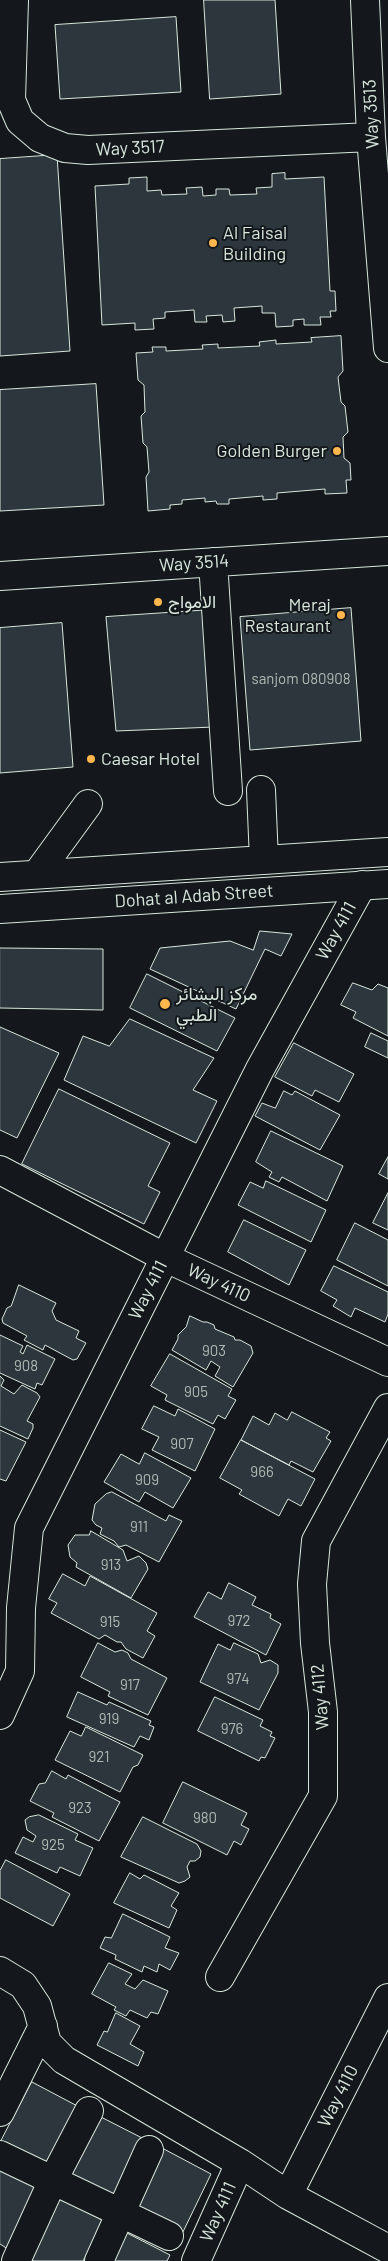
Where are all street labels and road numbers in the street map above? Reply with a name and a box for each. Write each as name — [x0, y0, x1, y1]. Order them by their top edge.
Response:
street label: Way 3513 — [358, 79, 384, 149]
street label: Way 3517 — [95, 135, 165, 161]
street label: Way 3514 — [158, 550, 230, 576]
street label: Dohat al Adab Street — [114, 880, 274, 912]
street label: Way 4111 — [311, 898, 361, 964]
street label: Way 4111 — [124, 1257, 172, 1323]
street label: Way 4110 — [184, 1259, 254, 1307]
street label: Way 4112 — [306, 1663, 334, 1731]
street label: Way 4110 — [313, 2061, 363, 2131]
street label: Way 4111 — [195, 2179, 241, 2245]

